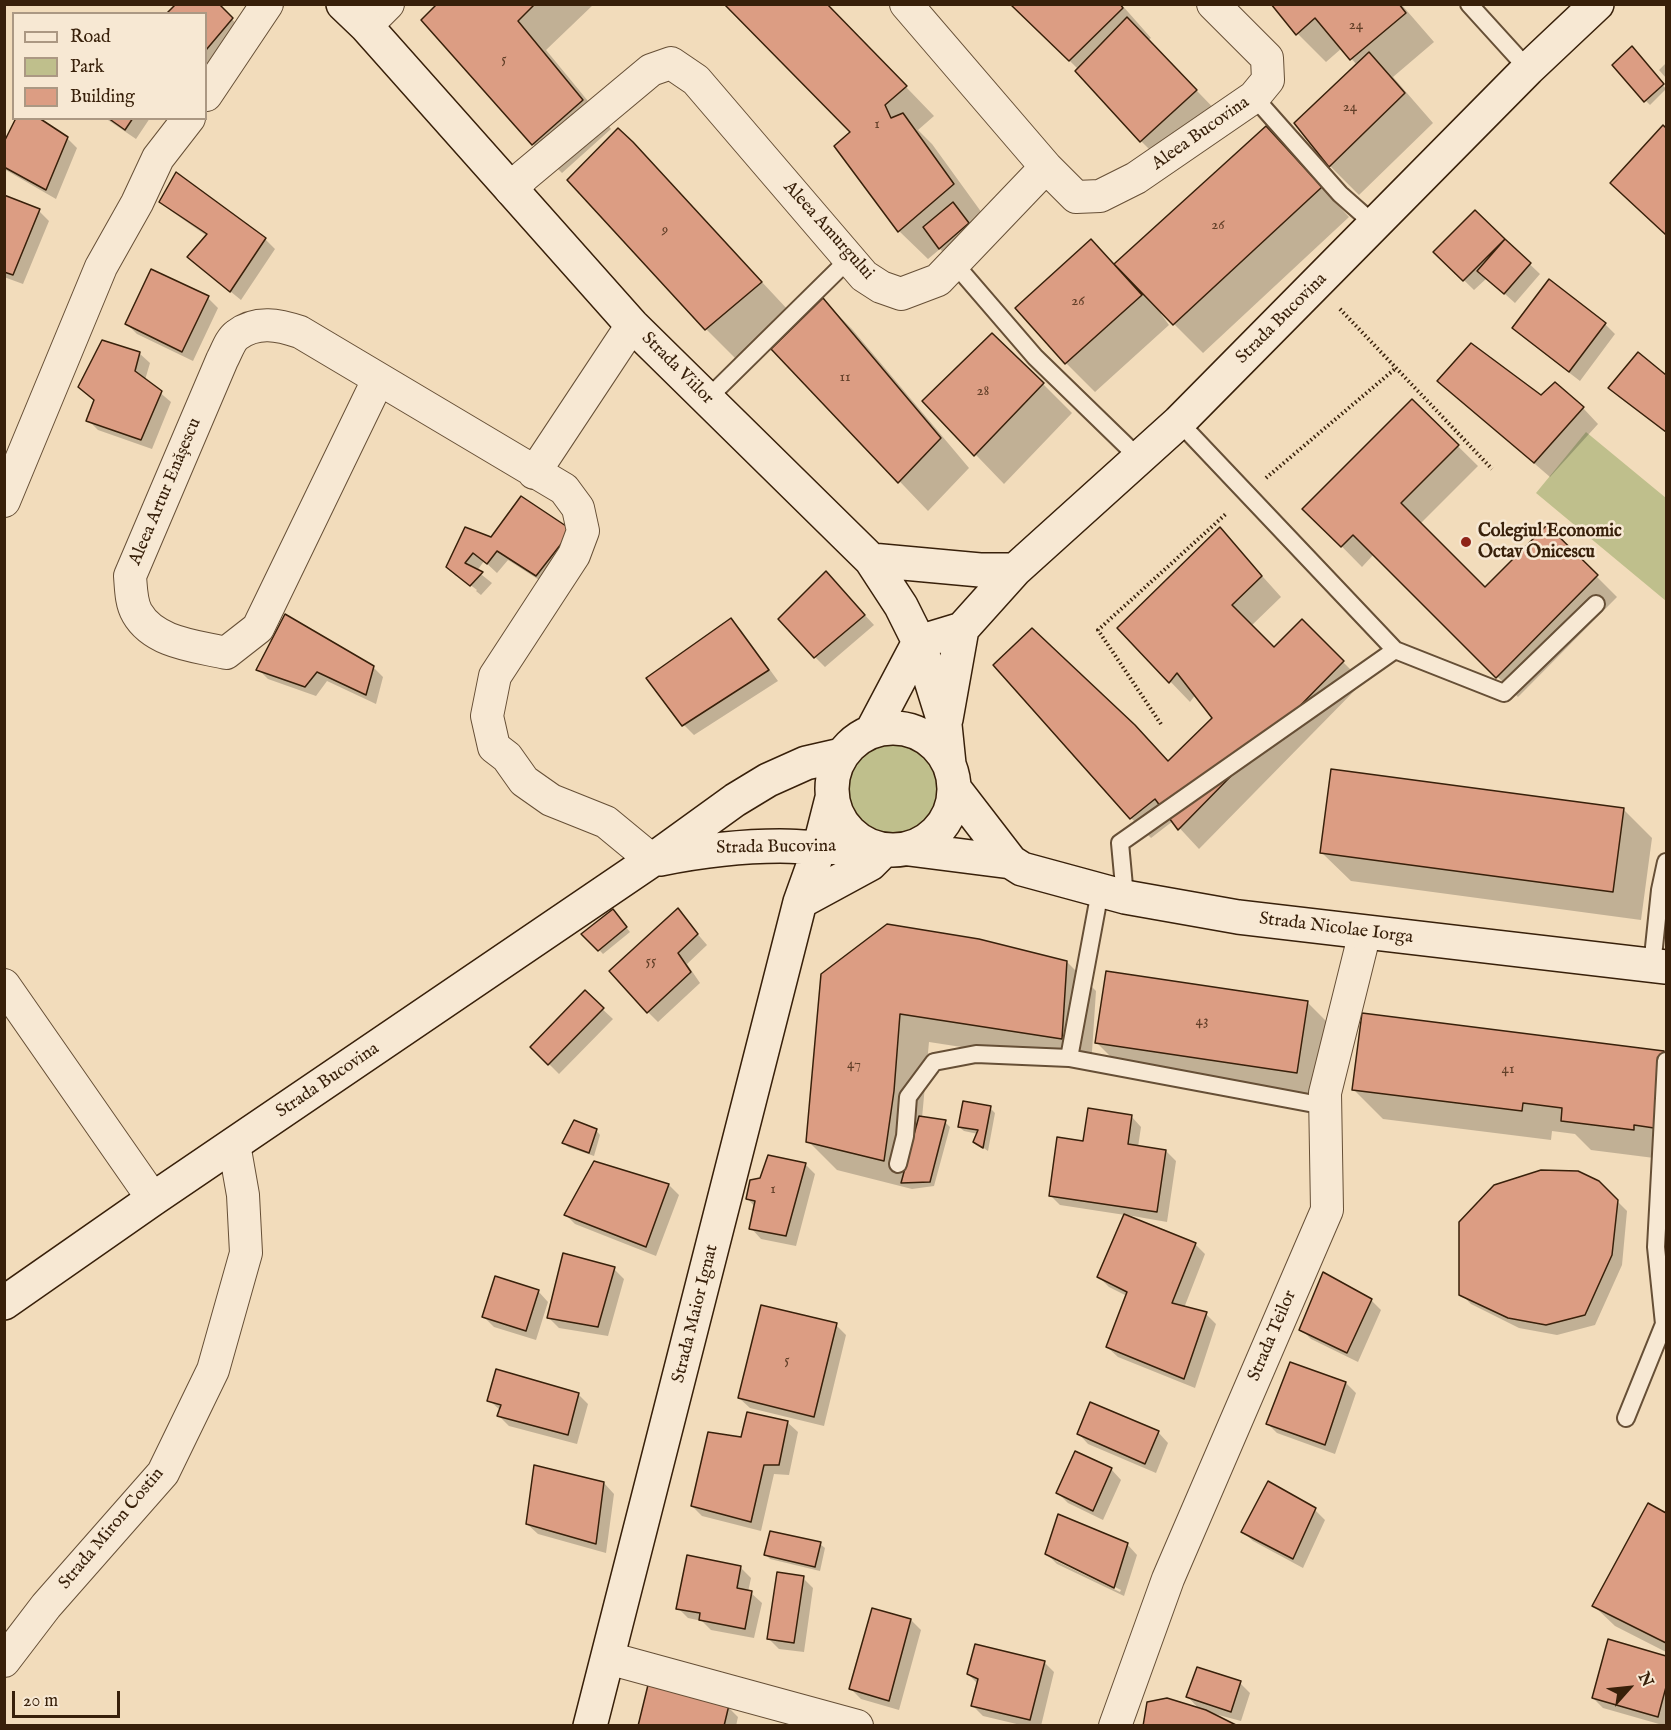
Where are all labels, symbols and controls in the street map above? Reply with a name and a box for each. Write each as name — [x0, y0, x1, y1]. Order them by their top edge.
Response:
legend — [12, 12, 207, 120]
house number: 24 — [1349, 17, 1363, 35]
text: Road — [70, 26, 111, 49]
house number: 5 — [501, 51, 507, 69]
text: Park — [70, 56, 104, 79]
text: Building — [70, 86, 135, 109]
street label: Aleea Bucovina — [1148, 92, 1254, 176]
house number: 24 — [1343, 99, 1357, 117]
house number: 1 — [874, 116, 880, 134]
street label: Aleea Amurgului — [778, 177, 878, 285]
house number: 26 — [1211, 217, 1225, 235]
house number: 9 — [662, 222, 668, 240]
street label: Strada Bucovina — [1232, 269, 1332, 369]
house number: 26 — [1071, 293, 1085, 311]
street label: Strada Viilor — [636, 328, 718, 410]
house number: 11 — [839, 369, 851, 387]
house number: 28 — [977, 383, 989, 401]
street label: Aleea Artur Enășescu — [125, 415, 207, 569]
place label: Colegiul Economic Octav Onicescu — [1478, 521, 1622, 564]
marker: Colegiul Economic Octav Onicescu — [1459, 535, 1473, 549]
street label: Strada Bucovina — [716, 836, 836, 860]
street label: Strada Nicolae Iorga — [1258, 909, 1414, 949]
house number: 55 — [646, 953, 656, 971]
house number: 43 — [1196, 1013, 1208, 1031]
street label: Strada Bucovina — [272, 1039, 384, 1123]
house number: 47 — [847, 1056, 861, 1074]
house number: 41 — [1502, 1061, 1514, 1079]
house number: 1 — [770, 1181, 776, 1199]
street label: Strada Maior Ignat — [668, 1243, 724, 1385]
street label: Strada Teilor — [1244, 1287, 1302, 1385]
house number: 5 — [784, 1352, 790, 1370]
street label: Strada Miron Costin — [55, 1464, 169, 1594]
north arrow — [1599, 1658, 1659, 1718]
text: N — [1633, 1669, 1657, 1691]
scale bar — [15, 1679, 123, 1717]
text: 20 m — [23, 1690, 58, 1713]

